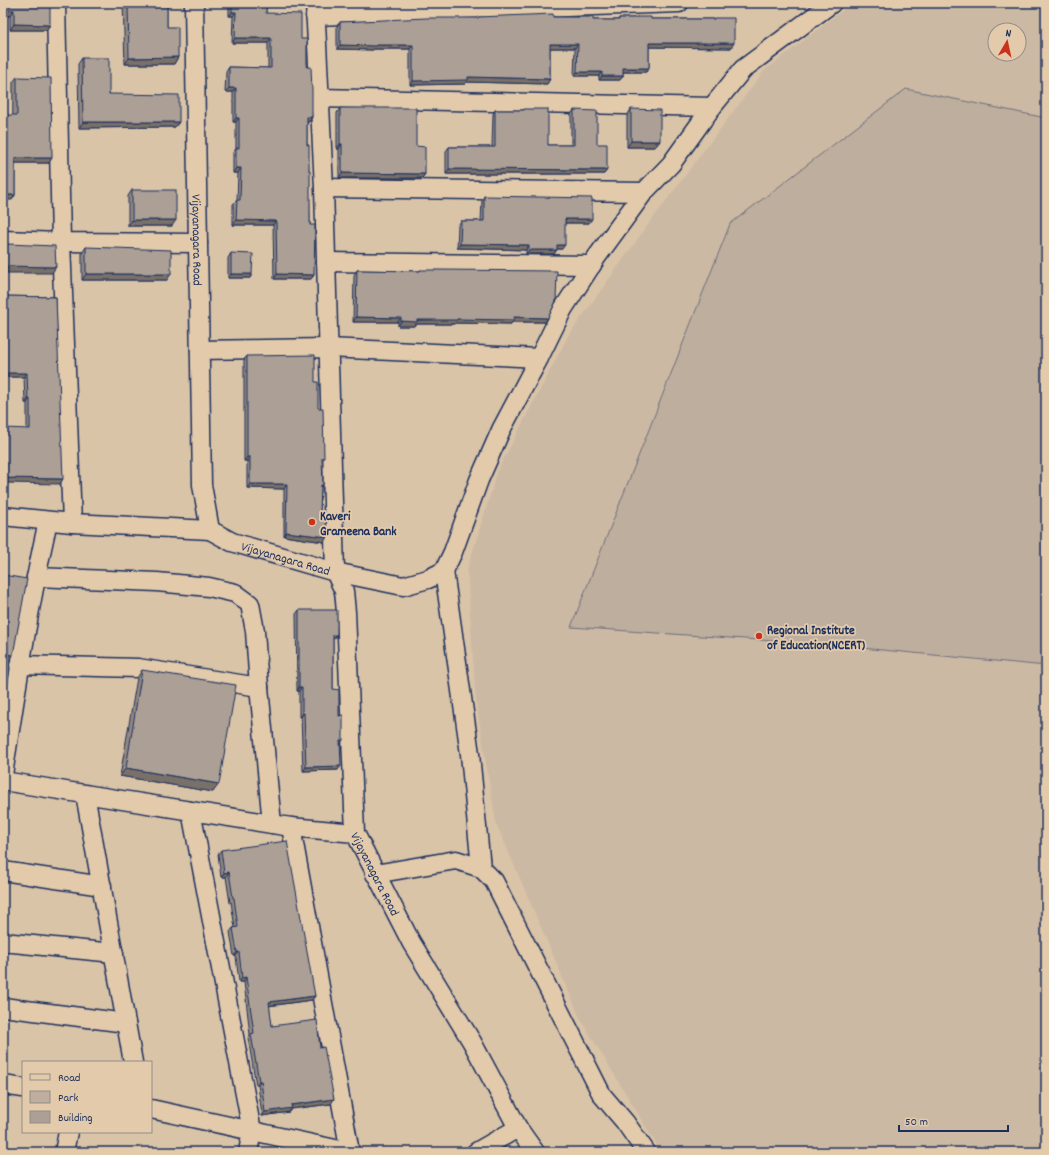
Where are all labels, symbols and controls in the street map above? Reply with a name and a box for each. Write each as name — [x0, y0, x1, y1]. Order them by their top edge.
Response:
north arrow — [987, 22, 1027, 62]
text: N — [1004, 26, 1013, 43]
street label: Vijayanagara Road — [185, 194, 206, 286]
place label: Kaveri Grameena Bank — [320, 508, 397, 542]
marker: Kaveri Grameena Bank — [307, 517, 317, 527]
street label: Vijayanagara Road — [239, 538, 332, 582]
place label: Regional Institute of Education(NCERT) — [767, 622, 866, 656]
marker: Regional Institute of Education(NCERT) — [754, 631, 764, 641]
street label: Vijayanagara Road — [344, 830, 403, 920]
legend — [22, 1061, 152, 1133]
text: Road — [58, 1070, 80, 1087]
text: Park — [58, 1090, 79, 1107]
scale bar — [899, 1107, 1008, 1133]
text: Building — [58, 1110, 93, 1127]
text: 50 m — [905, 1114, 928, 1131]

